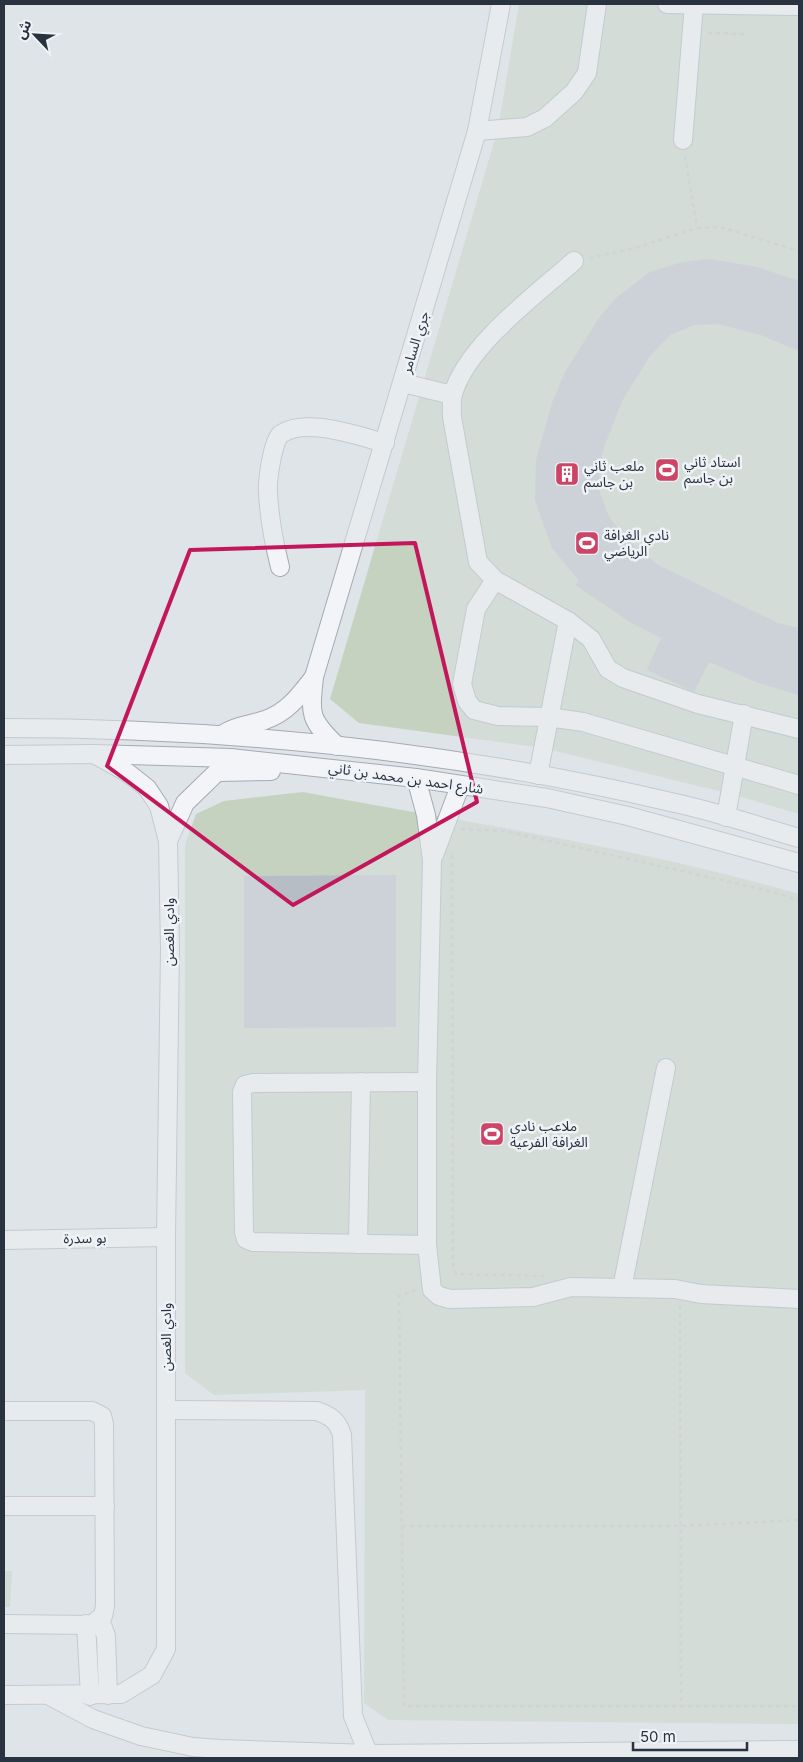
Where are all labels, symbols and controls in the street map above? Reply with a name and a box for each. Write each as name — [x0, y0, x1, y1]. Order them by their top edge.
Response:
north arrow — [10, 10, 60, 60]
text: ش — [11, 17, 35, 42]
street label: جري السامر — [397, 309, 435, 377]
place label: استاد ثاني بن جاسم — [684, 453, 741, 489]
place label: ملعب ثاني بن جاسم — [584, 457, 644, 493]
sports icon: استاد ثاني بن جاسم — [654, 457, 680, 483]
building icon: ملعب ثاني بن جاسم — [554, 461, 580, 487]
place label: نادي الغرافة الرياضي — [604, 526, 669, 562]
sports icon: نادي الغرافة الرياضي — [574, 530, 600, 556]
street label: شارع احمد بن محمد بن ثاني — [327, 758, 485, 800]
street label: وادي الغصن — [160, 898, 180, 966]
place label: ملاعب نادي الغرافة الفرعية — [510, 1117, 588, 1151]
sports icon: ملاعب نادي الغرافة الفرعية — [479, 1121, 505, 1147]
street label: بو سدرة — [63, 1229, 107, 1247]
street label: وادي الغصن — [157, 1303, 177, 1371]
scale bar — [633, 1720, 747, 1752]
text: 50 m — [640, 1727, 676, 1746]

